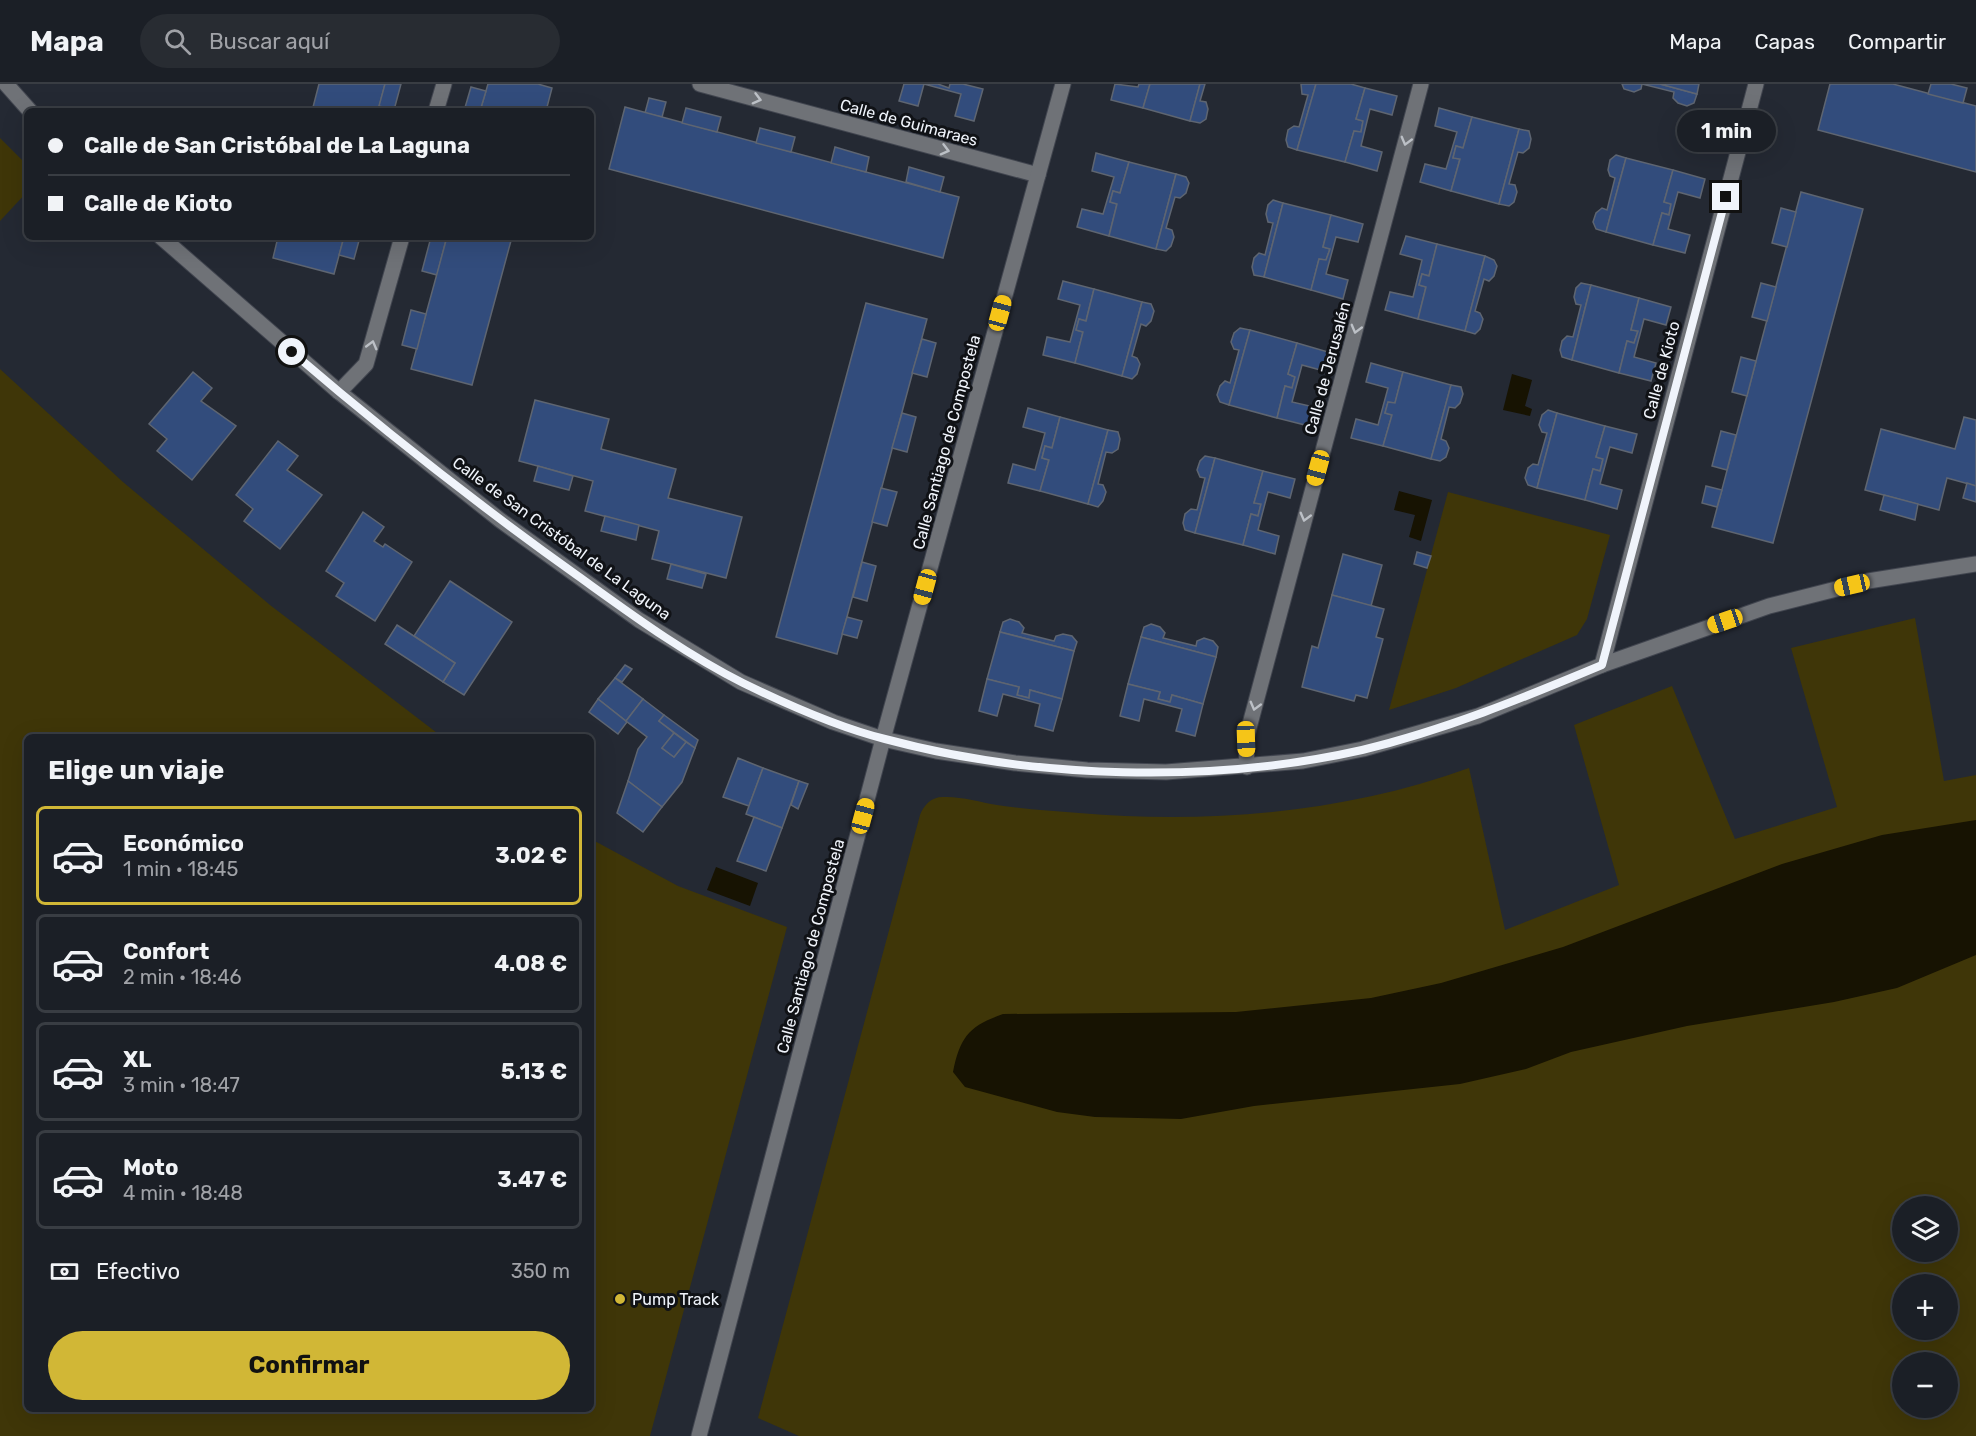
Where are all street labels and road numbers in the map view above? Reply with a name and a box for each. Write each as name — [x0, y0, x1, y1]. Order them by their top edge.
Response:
street label: Calle de Guimaraes — [838, 95, 980, 150]
street label: Calle de Jerusalén — [1301, 300, 1354, 437]
street label: Calle de Kioto — [1639, 319, 1684, 421]
street label: Calle Santiago de Compostela — [909, 333, 984, 552]
street label: Calle de San Cristóbal de La Laguna — [449, 453, 674, 624]
street label: Calle Santiago de Compostela — [773, 837, 848, 1056]

